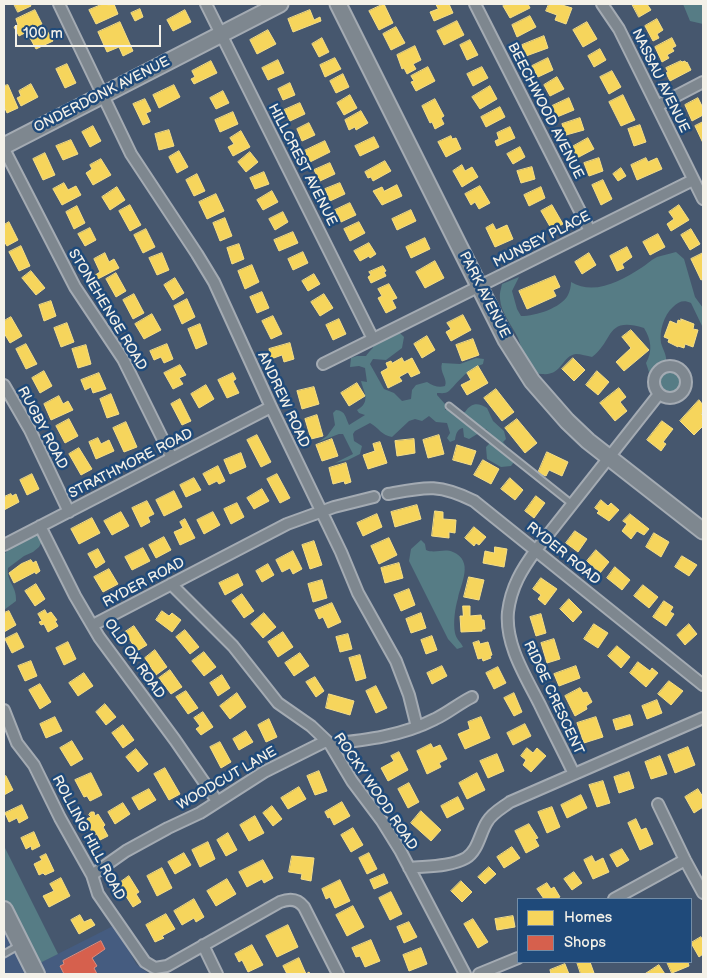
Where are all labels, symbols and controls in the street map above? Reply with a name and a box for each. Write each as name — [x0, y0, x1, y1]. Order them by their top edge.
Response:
scale bar — [18, 15, 164, 47]
text: 100 m — [23, 24, 63, 43]
street label: NASSAU AVENUE — [628, 26, 692, 136]
street label: BEECHWOOD AVENUE — [503, 40, 587, 182]
street label: ONDERDONK AVENUE — [31, 53, 173, 137]
street label: HILLCREST AVENUE — [264, 101, 340, 229]
street label: MUNSEY PLACE — [491, 208, 593, 272]
street label: STONEHENGE ROAD — [64, 246, 150, 374]
street label: PARK AVENUE — [455, 249, 513, 341]
street label: ANDREW ROAD — [253, 349, 313, 451]
street label: RUGBY ROAD — [13, 384, 71, 472]
street label: STRATHMORE ROAD — [66, 425, 196, 503]
street label: RYDER ROAD — [523, 519, 603, 589]
street label: RYDER ROAD — [100, 554, 188, 612]
street label: OLD OX ROAD — [100, 616, 168, 702]
street label: RIDGE CRESCENT — [519, 638, 587, 758]
street label: ROCKY WOOD ROAD — [330, 730, 420, 854]
street label: WOODCUT LANE — [174, 744, 280, 814]
street label: ROLLING HILL ROAD — [48, 773, 128, 903]
legend — [517, 898, 692, 963]
text: Homes — [564, 908, 612, 927]
text: Shops — [564, 933, 606, 952]

